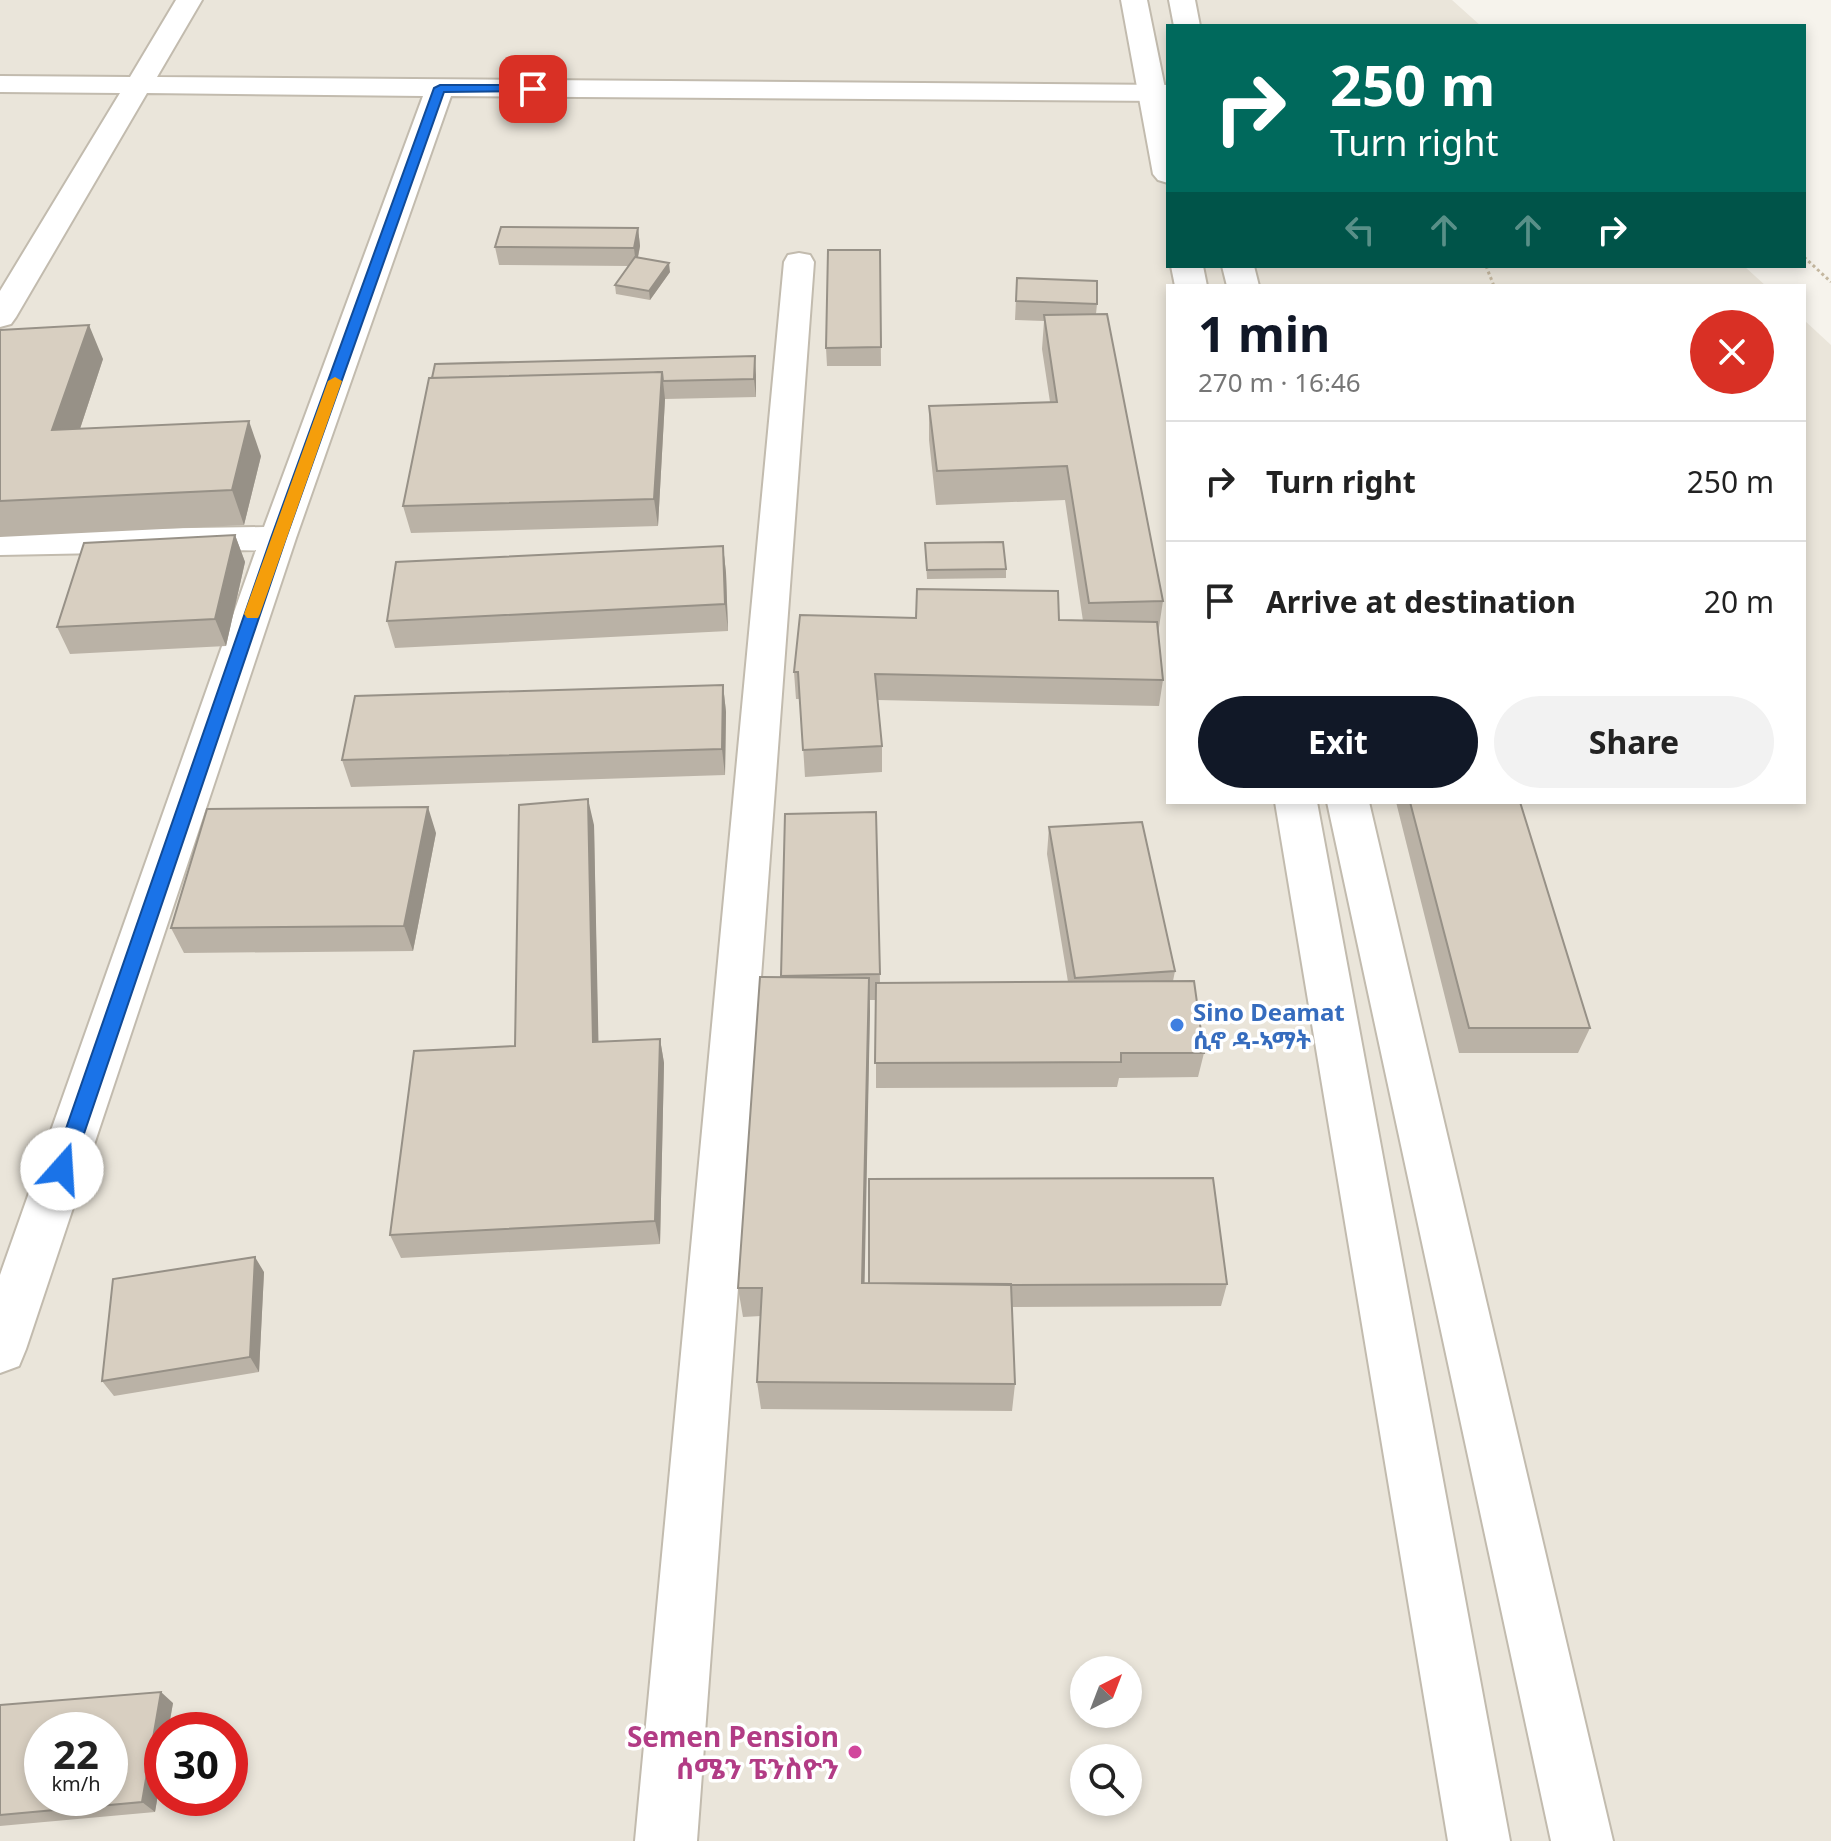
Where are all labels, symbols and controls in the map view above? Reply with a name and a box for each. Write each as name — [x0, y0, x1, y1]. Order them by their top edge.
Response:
text: 250 m — [1330, 46, 1495, 122]
pin — [499, 55, 567, 123]
icon: right — [1198, 56, 1302, 160]
icon: arrive — [511, 67, 555, 111]
text: Turn right — [1330, 118, 1498, 167]
icon: left — [1338, 208, 1382, 252]
icon: ahead — [1422, 208, 1466, 252]
icon: ahead — [1506, 208, 1550, 252]
icon: right — [1590, 208, 1634, 252]
text: 1 min — [1198, 301, 1330, 366]
button: close — [1690, 310, 1774, 394]
text: 270 m · 16:46 — [1198, 364, 1361, 400]
icon: right — [1198, 459, 1242, 503]
text: Turn right — [1266, 461, 1416, 502]
text: 250 m — [1687, 461, 1774, 502]
icon: arrive — [1198, 579, 1242, 623]
text: Arrive at destination — [1266, 581, 1576, 622]
text: 20 m — [1704, 581, 1774, 622]
button: Exit — [1198, 696, 1478, 788]
button: Share — [1494, 696, 1774, 788]
place label: Sino Deamat ሲኖ ዳ-ኣማት — [1193, 995, 1345, 1056]
marker: Sino Deamat ሲኖ ዳ-ኣማት — [1168, 1016, 1186, 1034]
position arrow — [20, 1127, 104, 1211]
north arrow — [1070, 1656, 1142, 1728]
map controls — [1070, 1656, 1142, 1816]
speed limit sign: 30 — [144, 1712, 248, 1816]
place label: Semen Pension ሰሜን ፔንስዮን — [627, 1717, 839, 1787]
text: 22 — [53, 1726, 99, 1781]
marker: Semen Pension ሰሜን ፔንስዮን — [846, 1743, 864, 1761]
button: search — [1070, 1744, 1142, 1816]
text: km/h — [51, 1770, 101, 1797]

